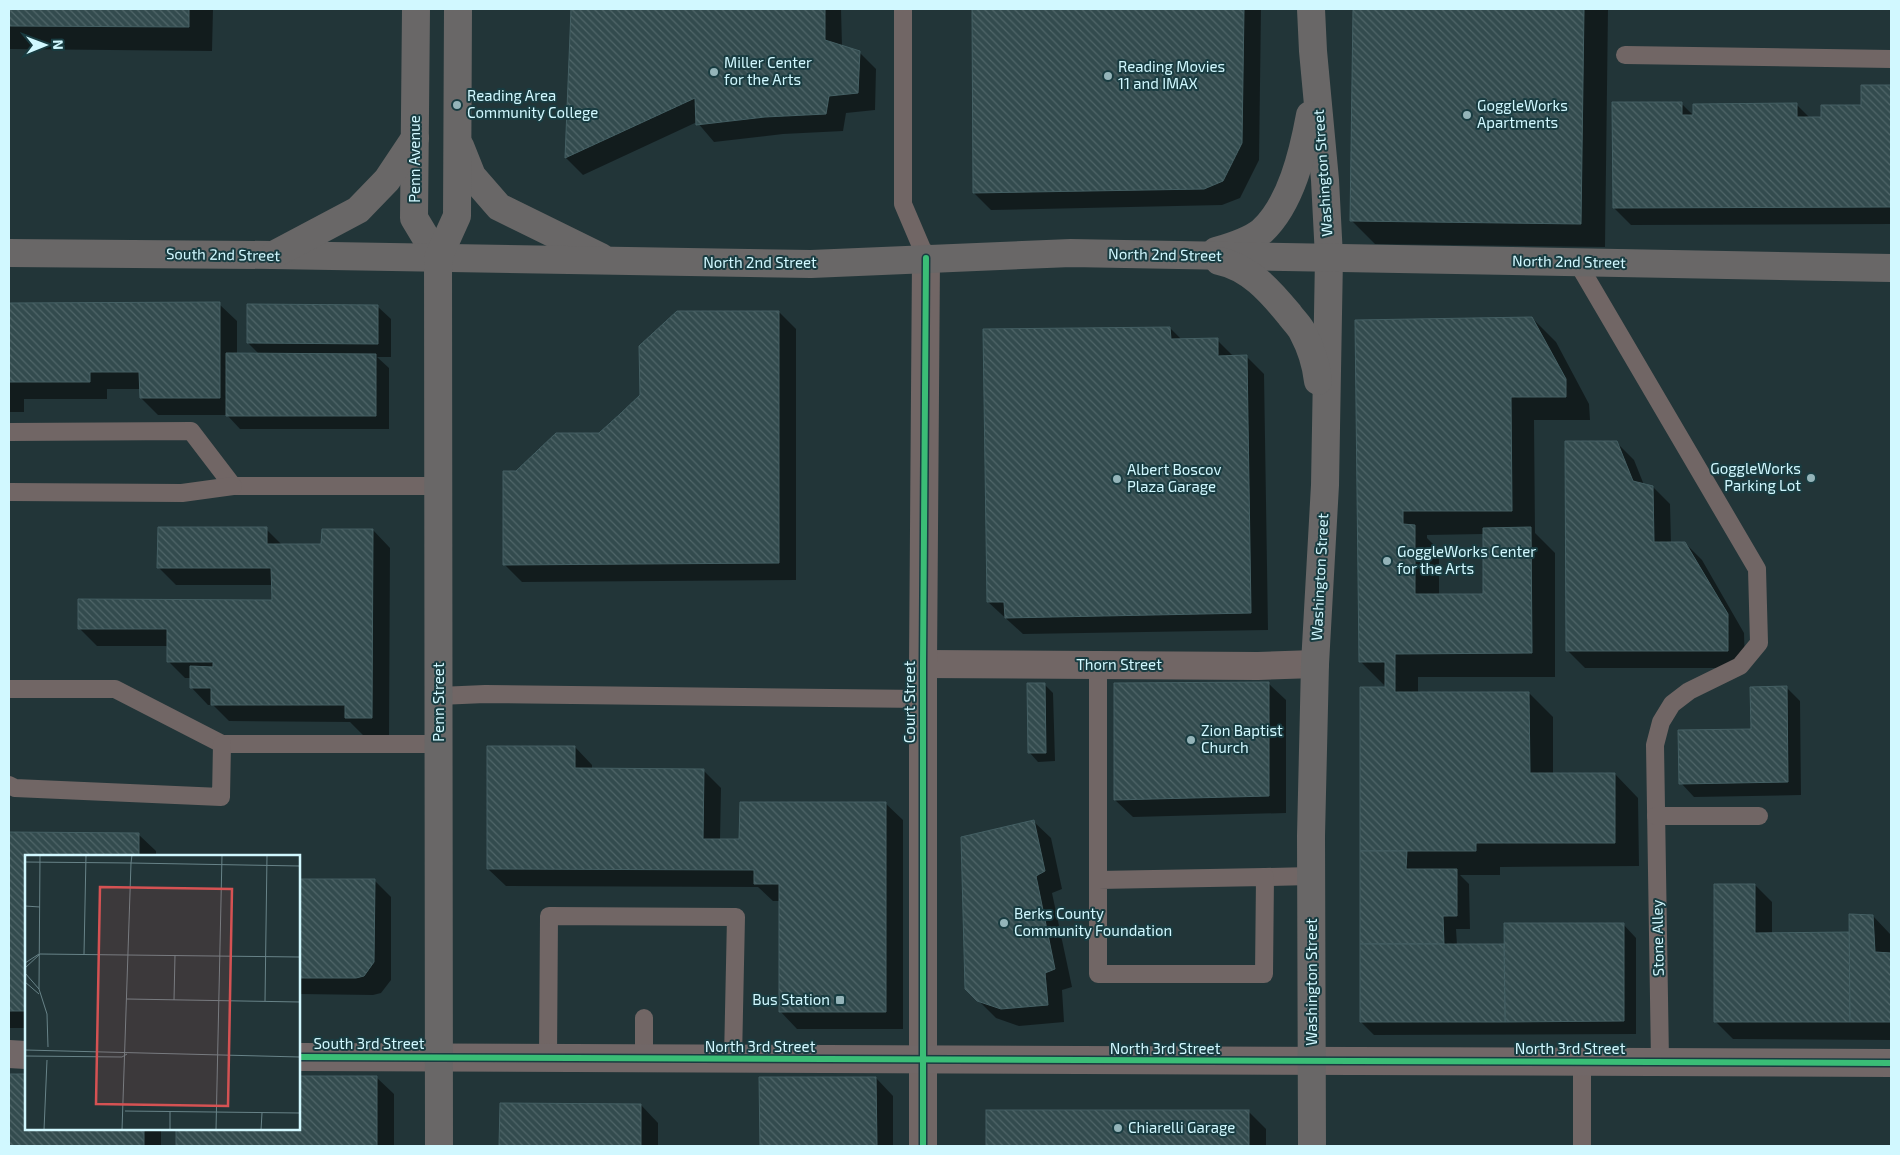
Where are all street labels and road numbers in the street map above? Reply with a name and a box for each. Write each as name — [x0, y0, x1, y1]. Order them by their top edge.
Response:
street label: Washington Street — [1309, 109, 1335, 237]
street label: Penn Avenue — [405, 115, 423, 203]
street label: South 2nd Street — [166, 244, 280, 264]
street label: North 2nd Street — [1108, 244, 1222, 264]
street label: North 2nd Street — [1512, 251, 1626, 271]
street label: North 2nd Street — [703, 253, 817, 271]
street label: Washington Street — [1307, 513, 1331, 641]
street label: Thorn Street — [1076, 655, 1162, 673]
street label: Court Street — [900, 661, 918, 743]
street label: Penn Street — [429, 662, 447, 742]
street label: Stone Alley — [1647, 900, 1667, 976]
street label: Washington Street — [1302, 918, 1320, 1046]
street label: South 3rd Street — [313, 1034, 425, 1052]
street label: North 3rd Street — [705, 1037, 816, 1055]
street label: North 3rd Street — [1110, 1039, 1221, 1057]
street label: North 3rd Street — [1515, 1039, 1626, 1057]

